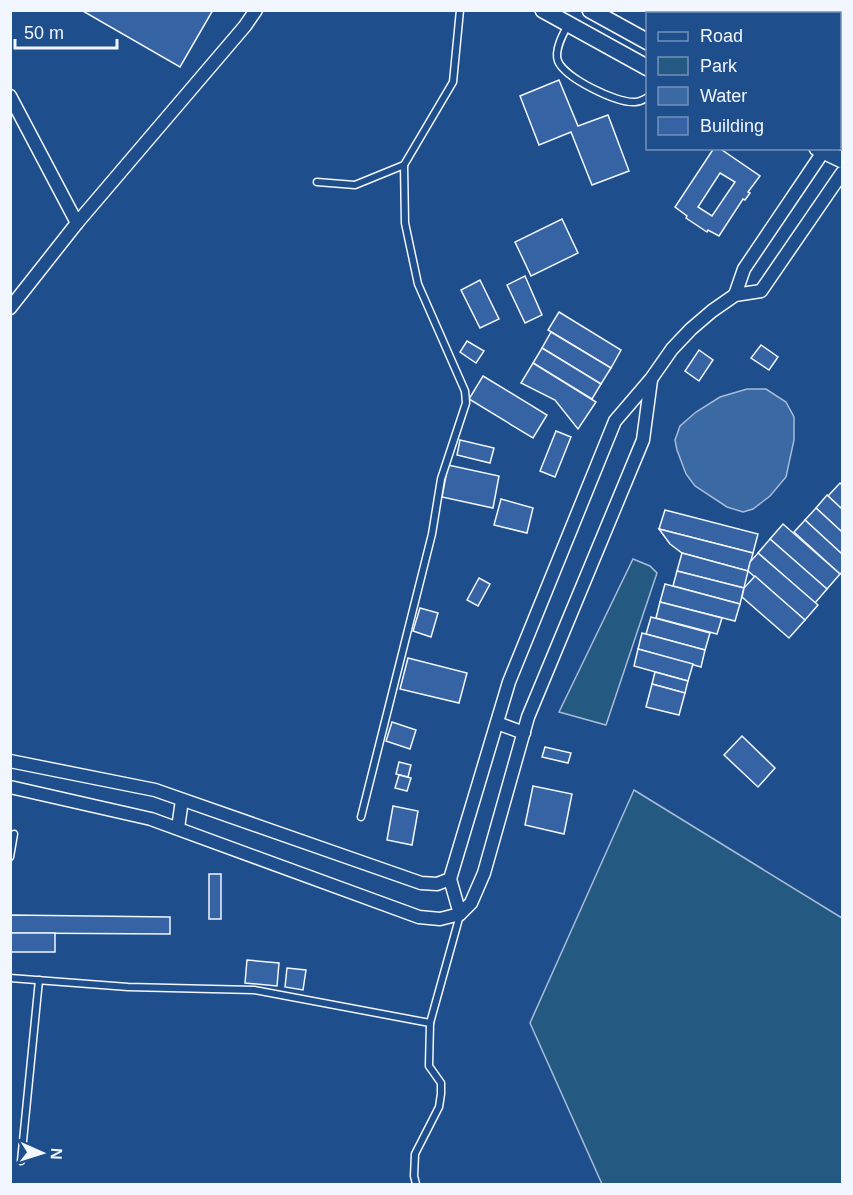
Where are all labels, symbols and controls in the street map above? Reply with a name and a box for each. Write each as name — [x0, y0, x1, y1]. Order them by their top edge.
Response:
scale bar — [15, 12, 117, 50]
legend — [646, 12, 841, 150]
text: 50 m — [24, 23, 64, 43]
text: Road — [700, 26, 743, 46]
text: Park — [700, 56, 738, 76]
text: Water — [700, 86, 747, 106]
text: Building — [700, 116, 764, 136]
north arrow — [12, 1123, 72, 1183]
text: N — [48, 1148, 65, 1160]

